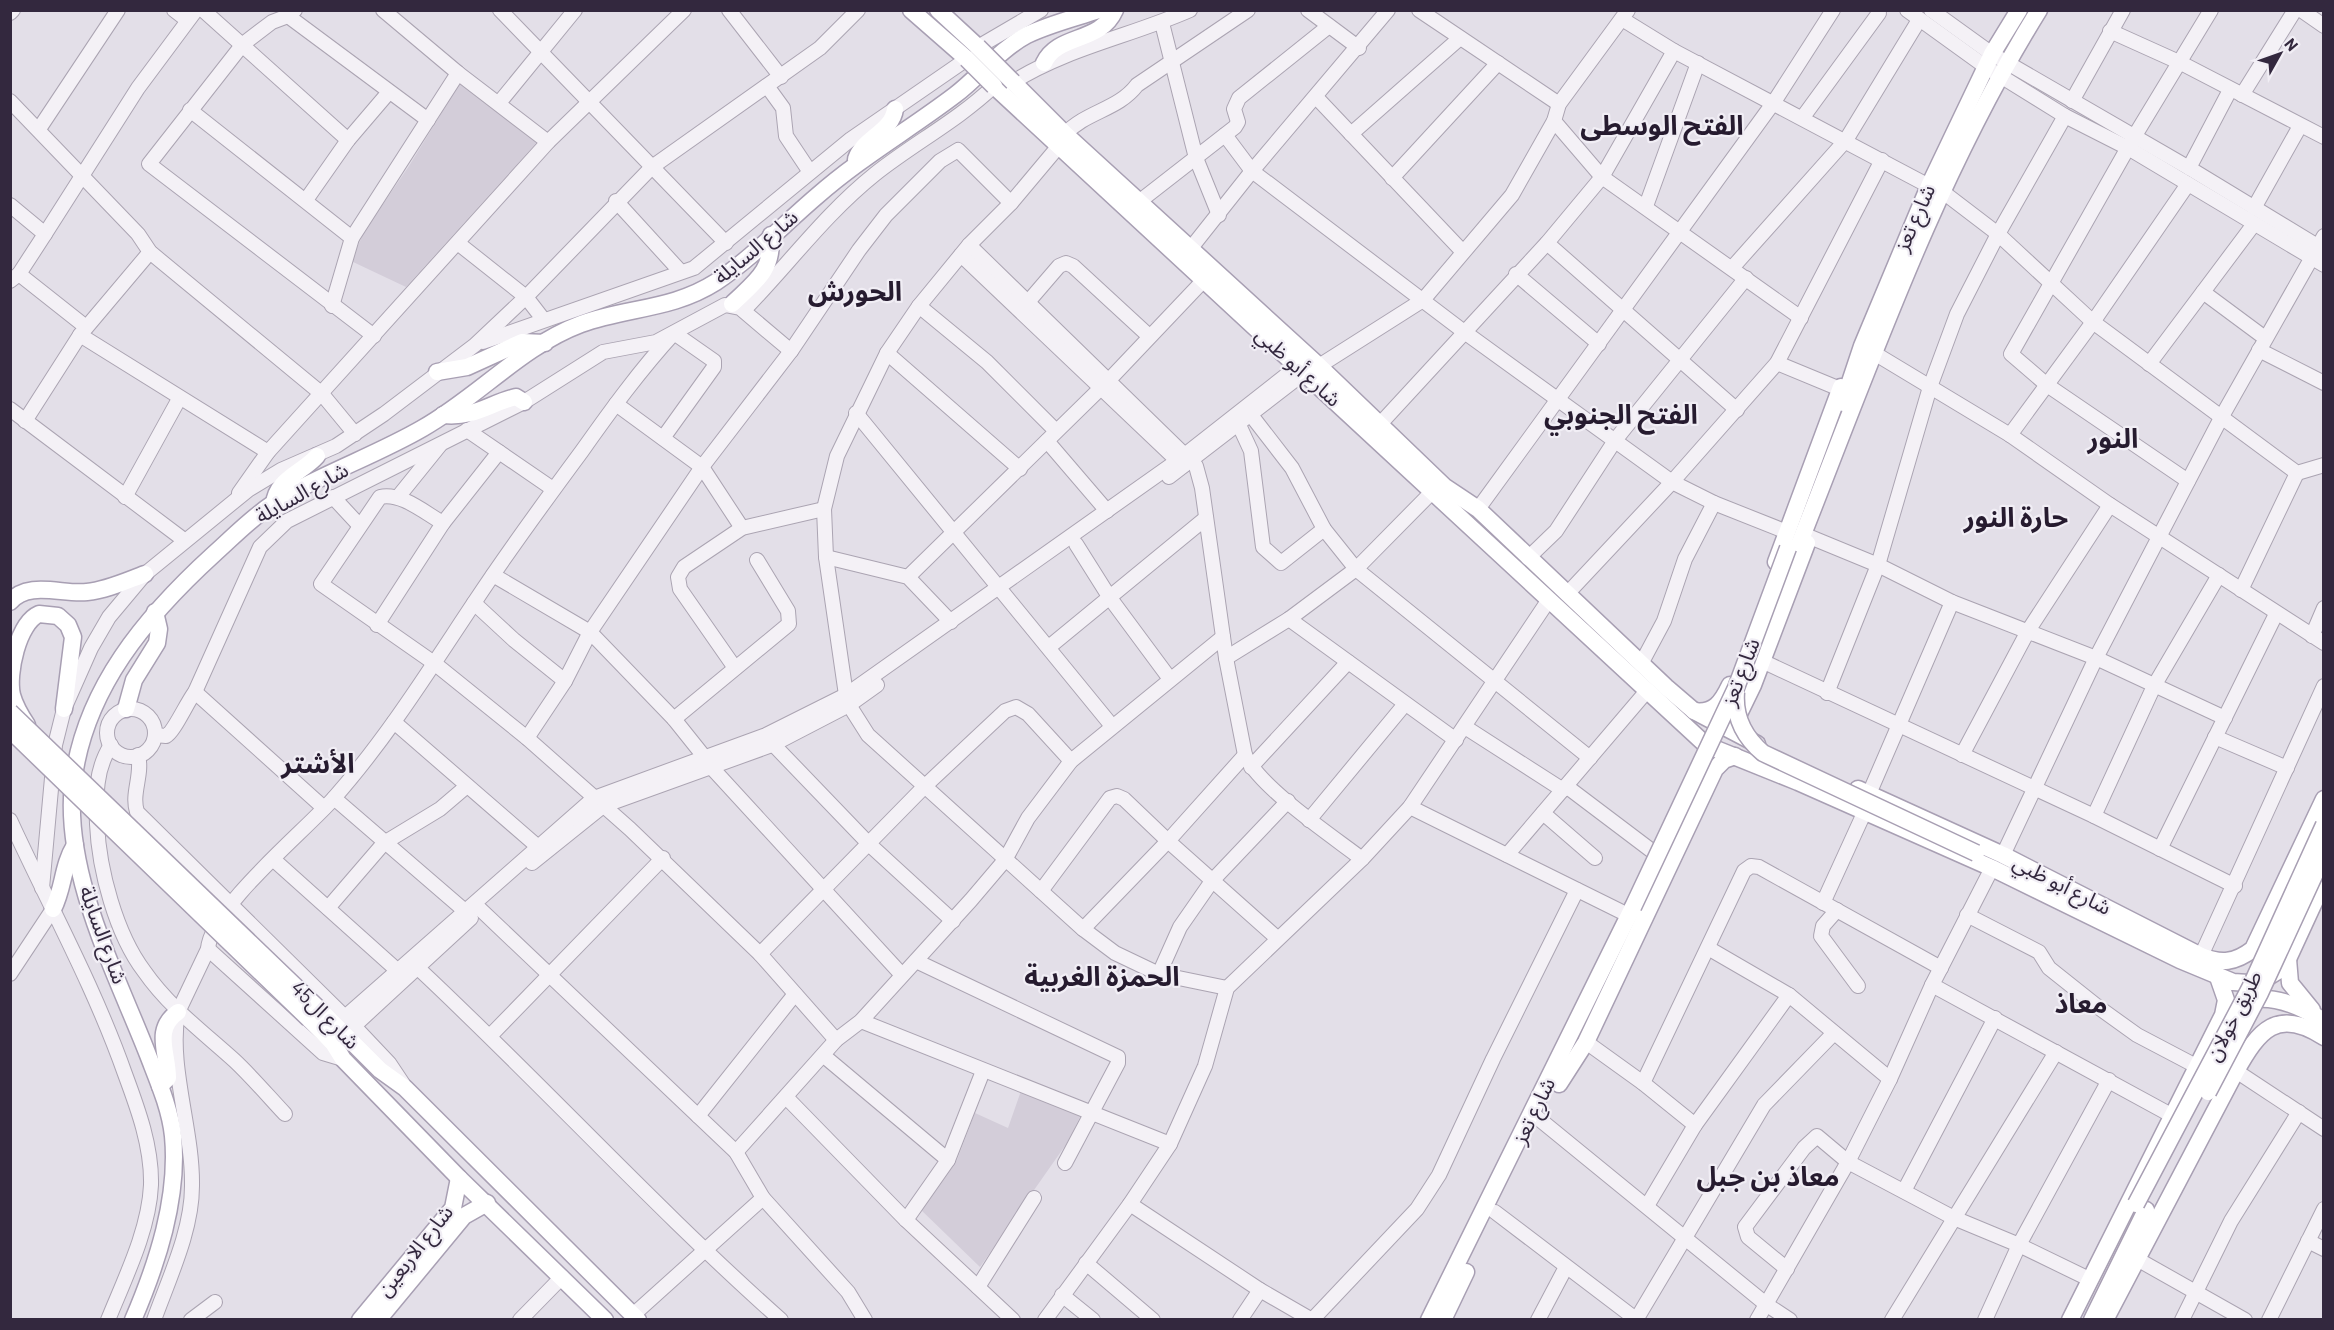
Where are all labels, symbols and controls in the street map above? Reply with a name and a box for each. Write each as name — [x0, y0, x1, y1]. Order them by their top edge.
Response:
north arrow — [2250, 24, 2310, 84]
text: N — [2281, 34, 2303, 54]
district label: الفتح الوسطى — [1580, 108, 1744, 146]
street label: شارع تعز — [1887, 180, 1943, 257]
street label: شارع السايلة — [708, 203, 805, 291]
district label: الحورش — [808, 274, 902, 308]
street label: شارع أبو ظبي — [1248, 321, 1347, 414]
district label: الفتح الجنوبي — [1544, 397, 1698, 436]
district label: النور — [2087, 421, 2138, 455]
street label: شارع السايلة — [250, 456, 354, 531]
district label: حارة النور — [1963, 500, 2068, 534]
street label: شارع تعز — [1715, 634, 1768, 711]
district label: الأشتر — [280, 746, 355, 780]
street label: شارع أبو ظبي — [2007, 848, 2116, 923]
street label: شارع السايلة — [71, 882, 134, 988]
district label: الحمزة الغربية — [1024, 959, 1180, 993]
street label: طريق خولان — [2199, 966, 2268, 1066]
street label: شارع ال45 — [284, 974, 366, 1056]
district label: معاذ — [2054, 986, 2108, 1018]
street label: شارع تعز — [1505, 1073, 1563, 1150]
district label: معاذ بن جبل — [1697, 1159, 1839, 1192]
street label: شارع الاربعين — [370, 1199, 460, 1303]

